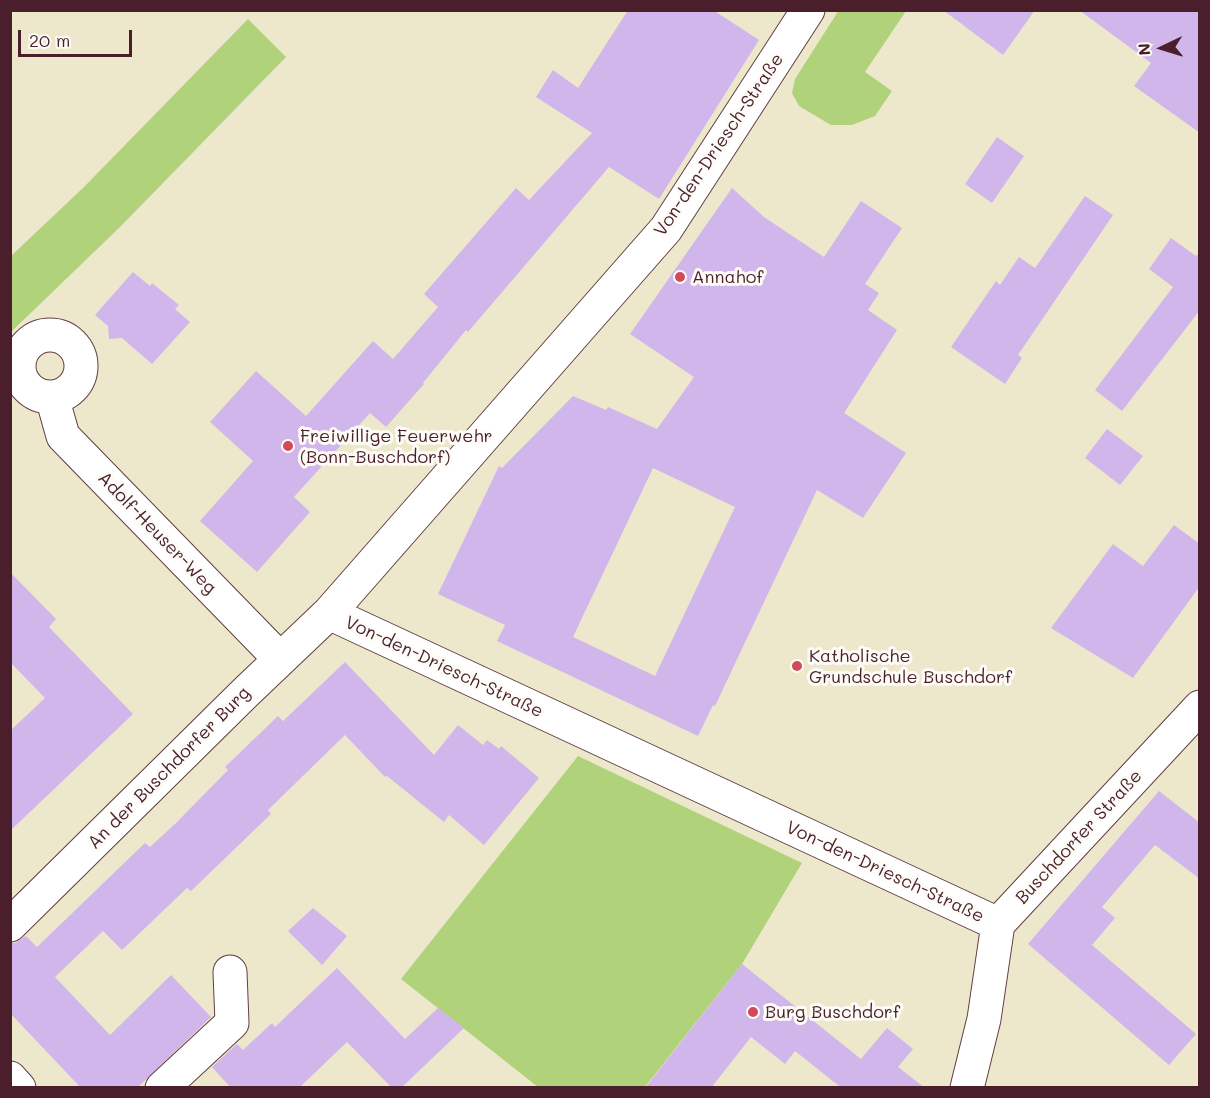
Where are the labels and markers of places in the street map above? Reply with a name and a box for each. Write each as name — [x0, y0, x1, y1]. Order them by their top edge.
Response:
place label: Annahof — [692, 266, 763, 288]
marker: Annahof — [673, 270, 687, 284]
place label: Freiwillige Feuerwehr (Bonn-Buschdorf) — [300, 425, 493, 468]
marker: Freiwillige Feuerwehr (Bonn-Buschdorf) — [281, 439, 295, 453]
place label: Katholische Grundschule Buschdorf — [809, 645, 1012, 688]
marker: Katholische Grundschule Buschdorf — [790, 659, 804, 673]
place label: Burg Buschdorf — [765, 1001, 900, 1023]
marker: Burg Buschdorf — [746, 1005, 760, 1019]

